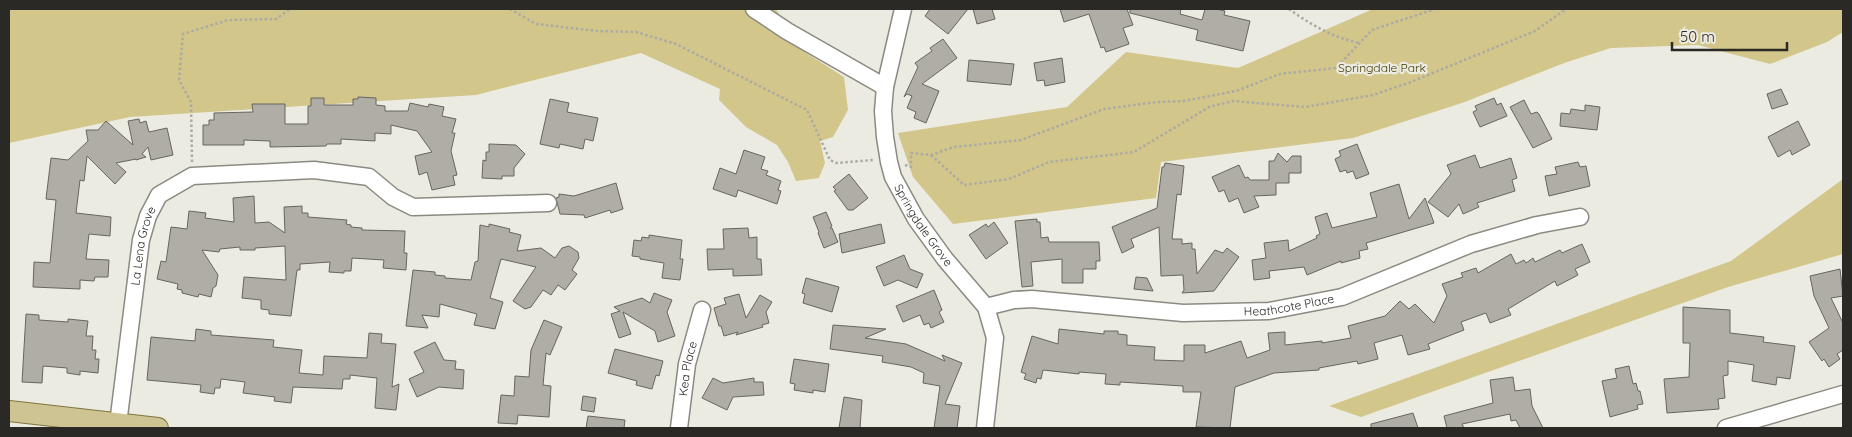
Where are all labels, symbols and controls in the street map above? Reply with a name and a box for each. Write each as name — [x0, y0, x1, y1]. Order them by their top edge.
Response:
scale bar — [1672, 20, 1787, 52]
text: 50 m — [1680, 27, 1715, 46]
park label: Springdale Park — [1338, 60, 1426, 75]
street label: Springdale Grove — [891, 181, 956, 269]
street label: La Lena Grove — [127, 203, 159, 286]
street label: Heathcote Place — [1244, 291, 1335, 319]
street label: Kea Place — [675, 339, 700, 397]

